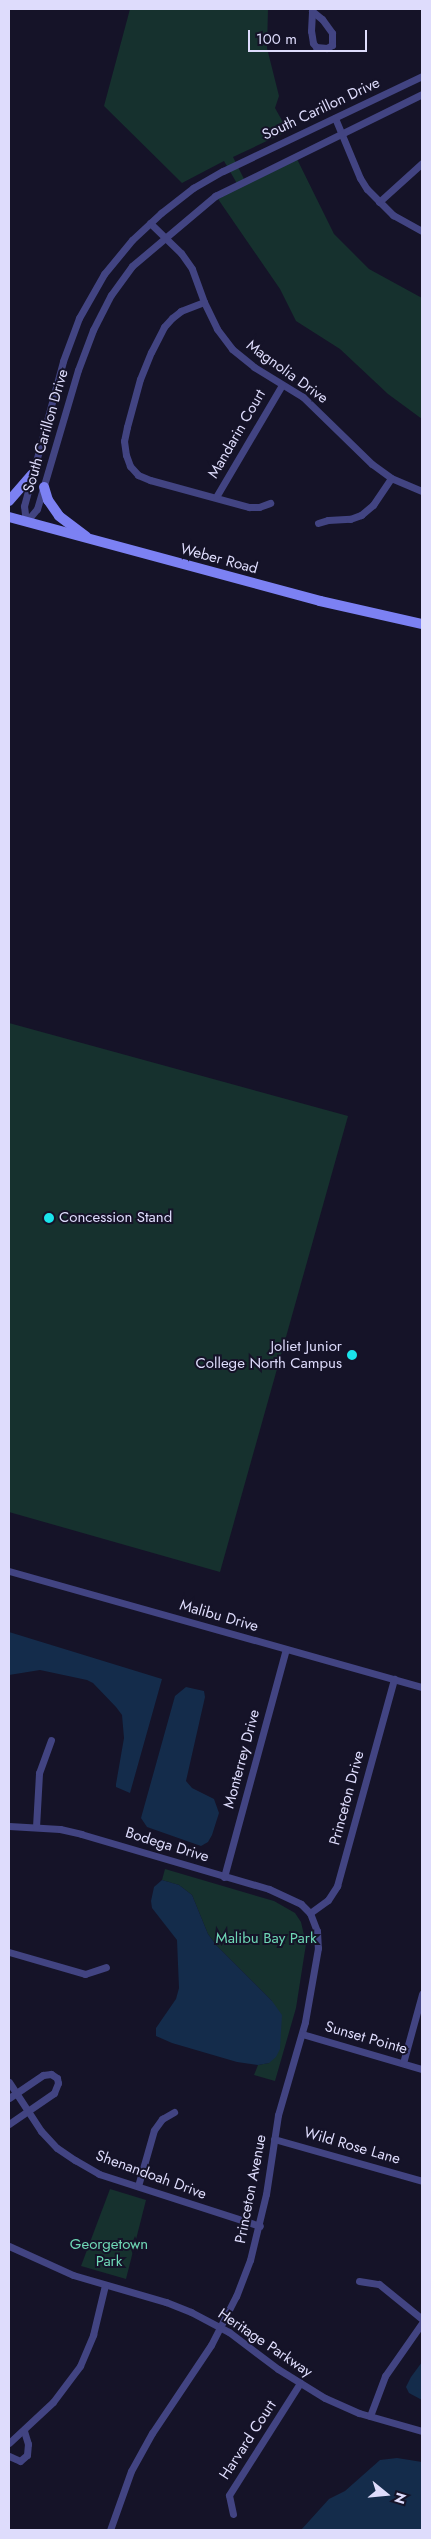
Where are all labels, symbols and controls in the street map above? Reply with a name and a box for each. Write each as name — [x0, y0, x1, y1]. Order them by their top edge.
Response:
scale bar — [251, 20, 370, 52]
text: 100 m — [256, 28, 297, 50]
street label: South Carillon Drive — [259, 74, 383, 144]
street label: Magnolia Drive — [243, 336, 331, 408]
street label: South Carillon Drive — [20, 367, 72, 495]
street label: Mandarin Court — [204, 386, 270, 482]
street label: Weber Road — [178, 540, 260, 578]
place label: Concession Stand — [59, 1209, 172, 1227]
marker: Concession Stand — [43, 1212, 55, 1224]
place label: Joliet Junior College North Campus — [196, 1337, 342, 1372]
marker: Joliet Junior College North Campus — [346, 1349, 358, 1361]
street label: Malibu Drive — [178, 1596, 260, 1636]
street label: Monterrey Drive — [220, 1708, 264, 1810]
street label: Princeton Drive — [326, 1749, 368, 1847]
street label: Bodega Drive — [123, 1824, 211, 1866]
park label: Malibu Bay Park — [216, 1930, 316, 1948]
street label: Sunset Pointe — [323, 2018, 409, 2058]
street label: Wild Rose Lane — [302, 2124, 402, 2168]
street label: Princeton Avenue — [232, 2133, 270, 2245]
street label: Shenandoah Drive — [93, 2147, 209, 2203]
park label: Georgetown Park — [70, 2235, 148, 2270]
street label: Heritage Parkway — [214, 2305, 316, 2381]
street label: Harvard Court — [216, 2397, 280, 2483]
north arrow — [361, 2469, 411, 2519]
text: N — [389, 2490, 412, 2507]

